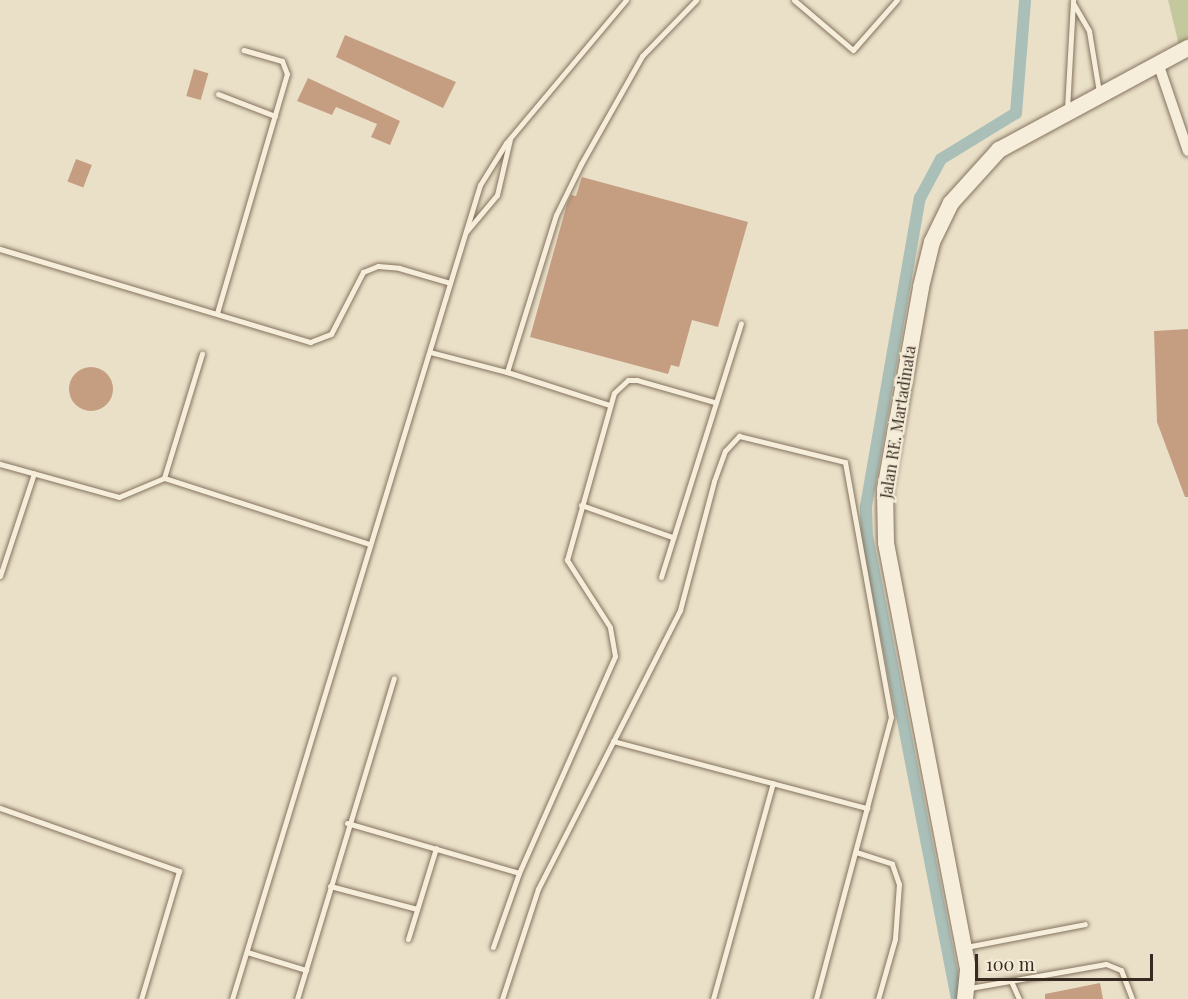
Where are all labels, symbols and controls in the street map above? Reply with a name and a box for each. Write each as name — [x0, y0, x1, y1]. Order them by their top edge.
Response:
street label: Jalan RE. Martadinata — [876, 344, 920, 500]
scale bar — [978, 942, 1156, 980]
text: 100 m — [986, 952, 1035, 976]

